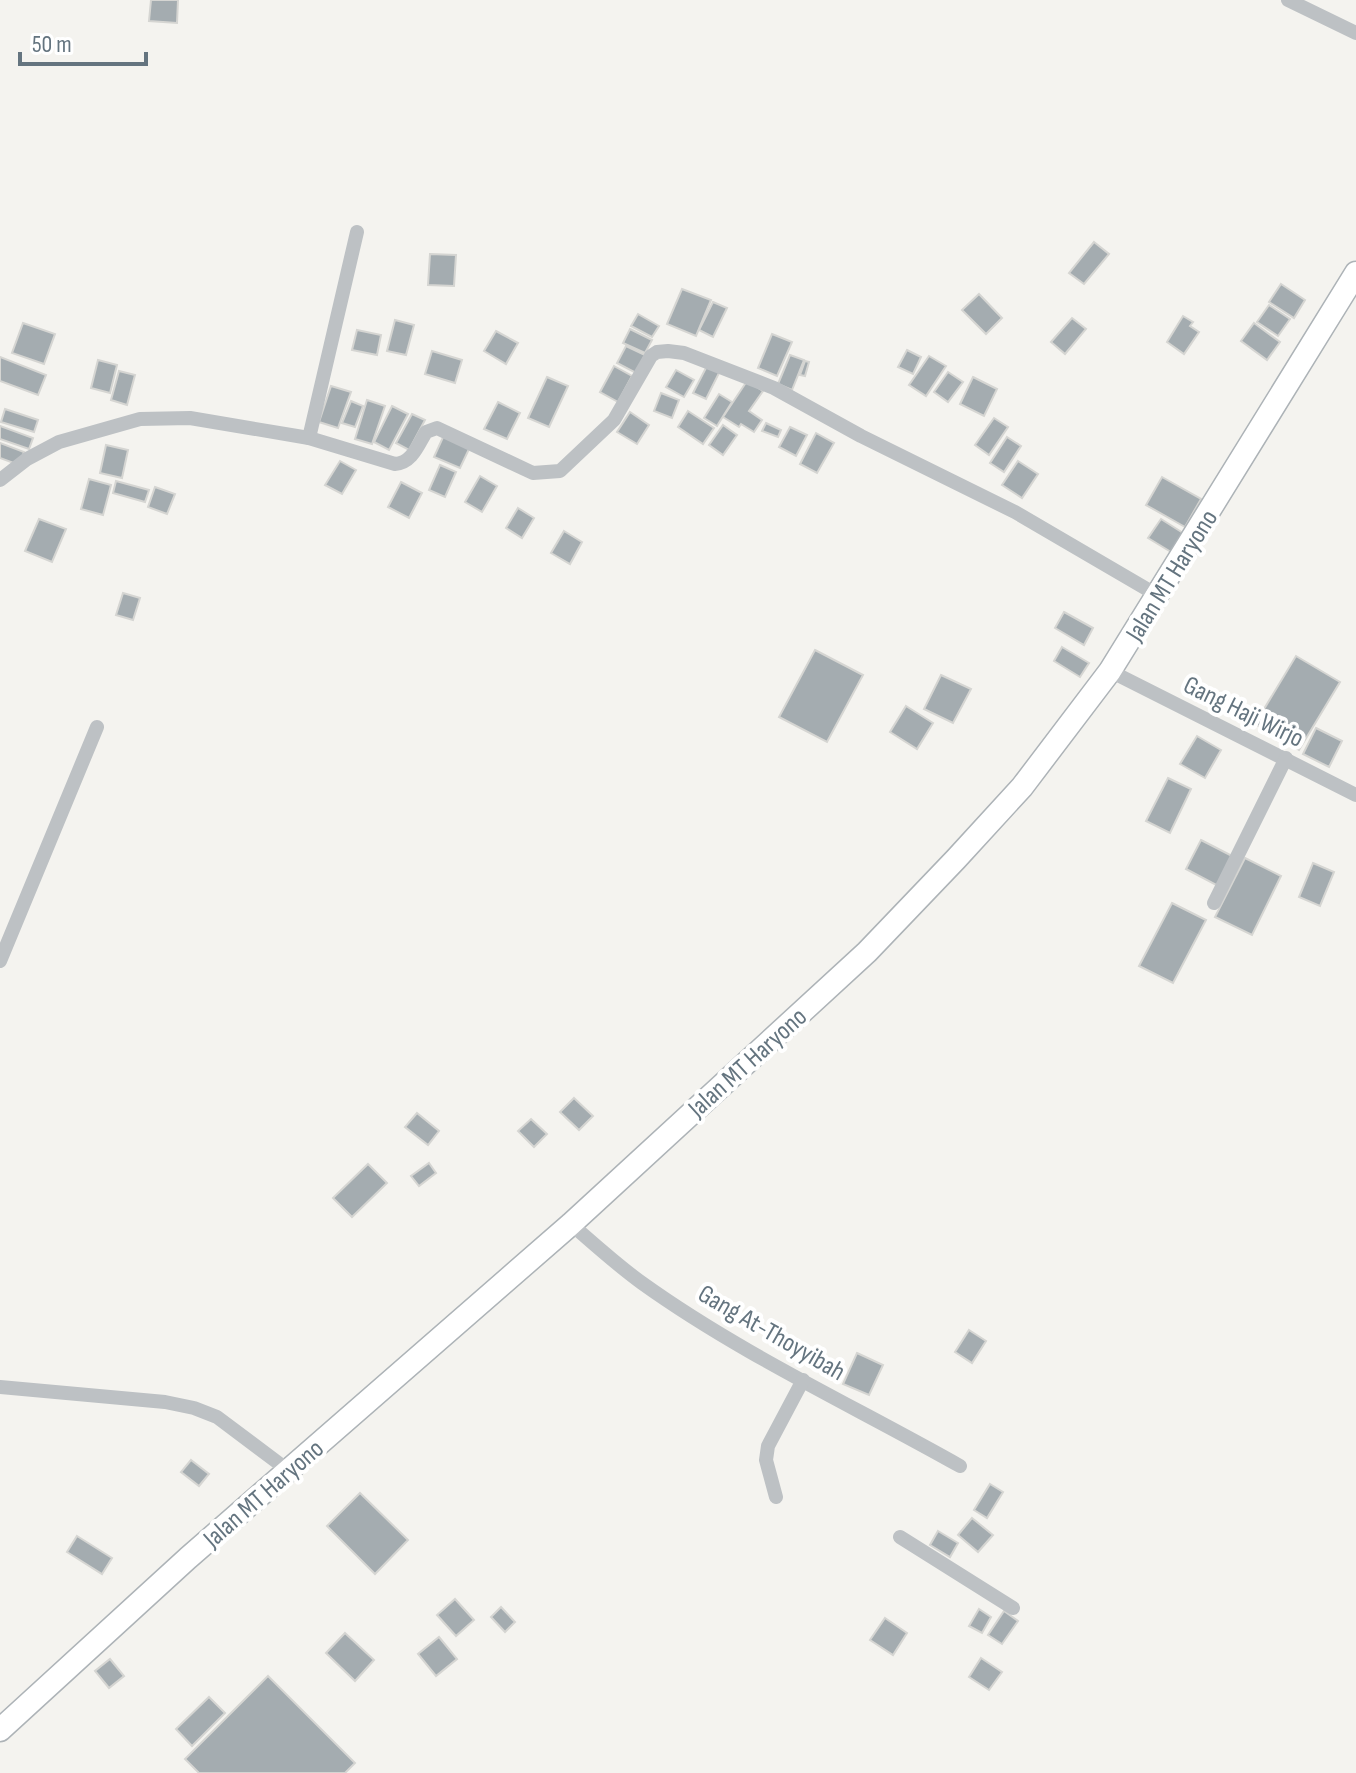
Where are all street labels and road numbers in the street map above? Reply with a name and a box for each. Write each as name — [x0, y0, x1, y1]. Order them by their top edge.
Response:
street label: Jalan MT Haryono — [1119, 504, 1225, 648]
street label: Gang Haji Wirjo — [1178, 670, 1309, 755]
street label: Jalan MT Haryono — [682, 1002, 814, 1125]
street label: Gang At-Thoyyibah — [692, 1279, 850, 1388]
street label: Jalan MT Haryono — [197, 1434, 330, 1555]

